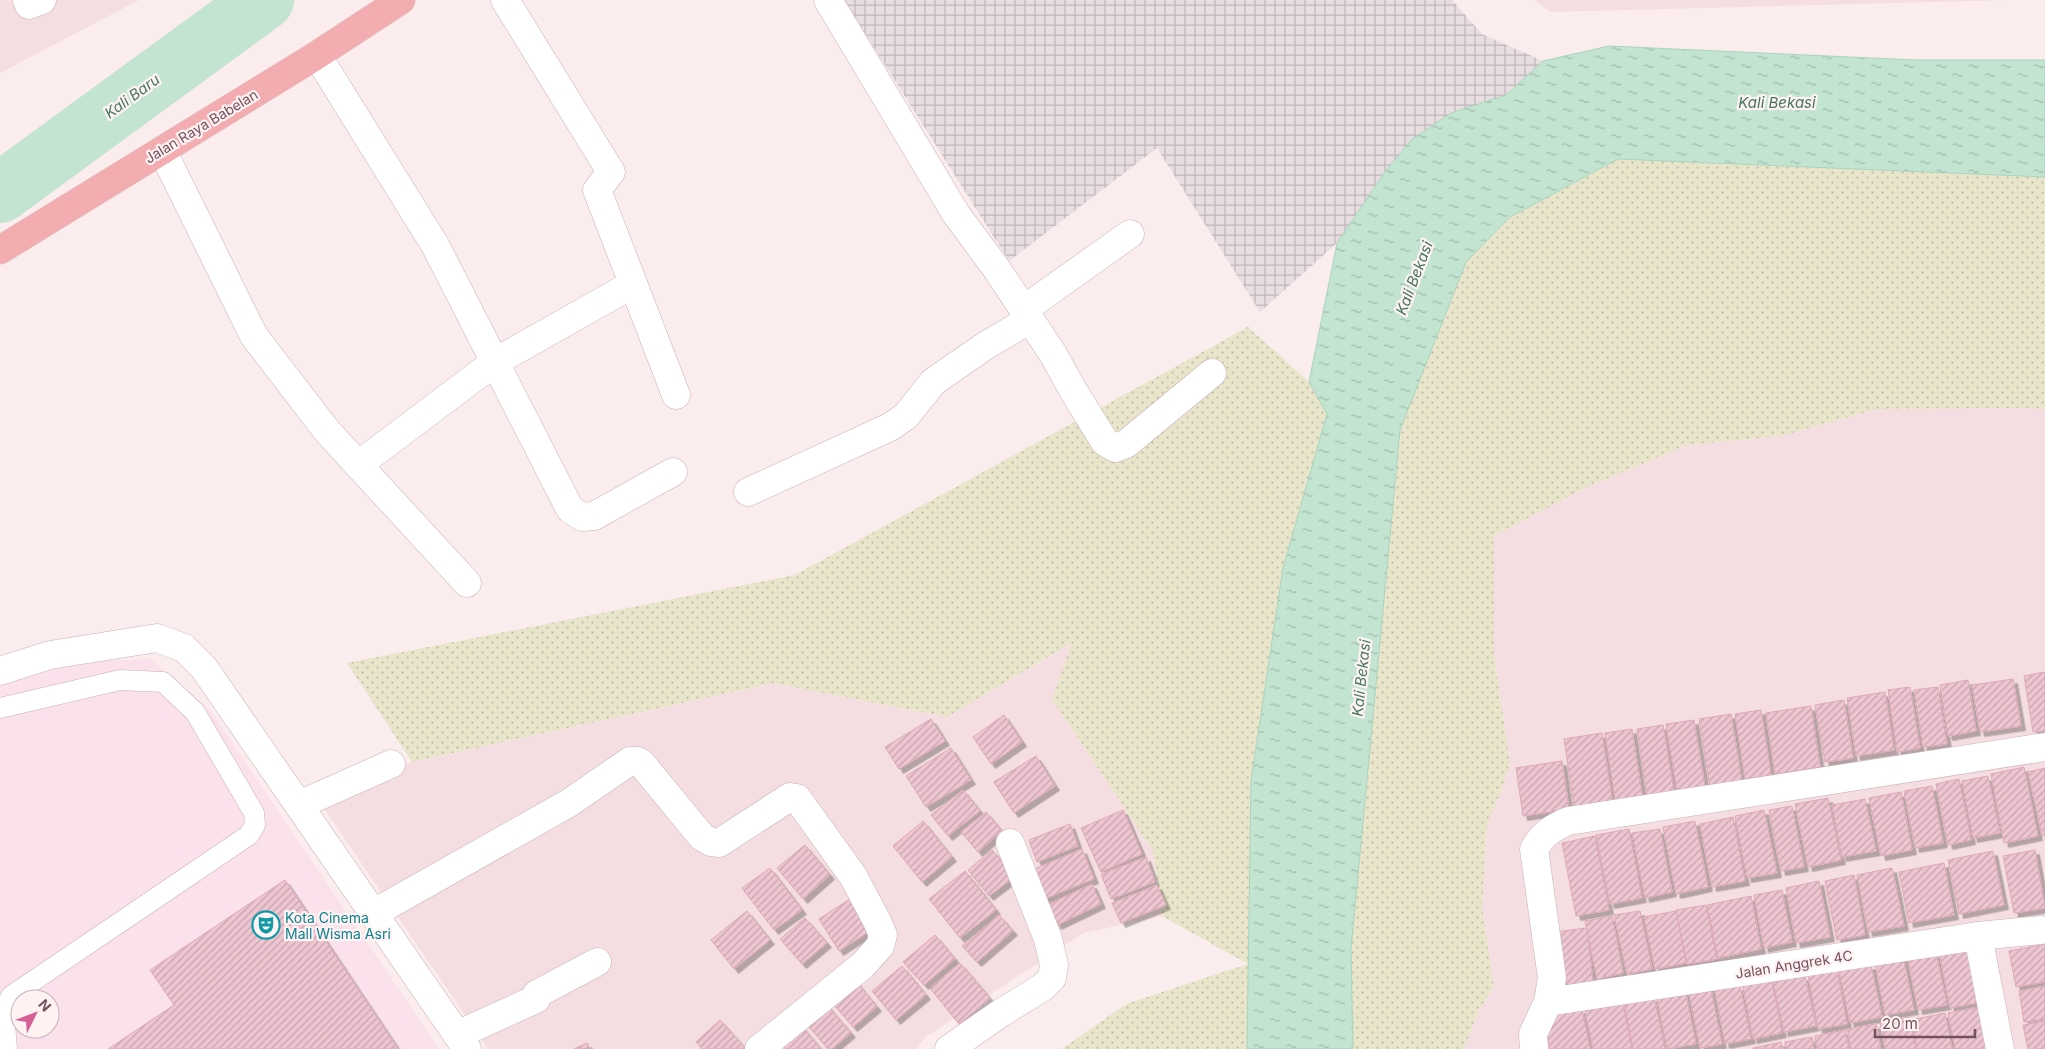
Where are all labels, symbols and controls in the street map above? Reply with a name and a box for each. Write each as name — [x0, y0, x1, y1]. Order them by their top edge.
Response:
water label: Kali Baru — [101, 70, 163, 122]
street label: Jalan Raya Babelan — [141, 86, 261, 166]
water label: Kali Bekasi — [1738, 93, 1816, 112]
water label: Kali Bekasi — [1391, 238, 1437, 317]
water label: Kali Bekasi — [1348, 638, 1375, 717]
place label: Kota Cinema Mall Wisma Asri — [285, 909, 391, 942]
theatre icon: Kota Cinema Mall Wisma Asri — [251, 910, 281, 940]
street label: Jalan Anggrek 4C — [1734, 946, 1854, 982]
north arrow — [10, 989, 60, 1039]
text: N — [35, 995, 55, 1015]
scale bar — [1875, 1006, 1975, 1038]
text: 20 m — [1882, 1014, 1918, 1033]

